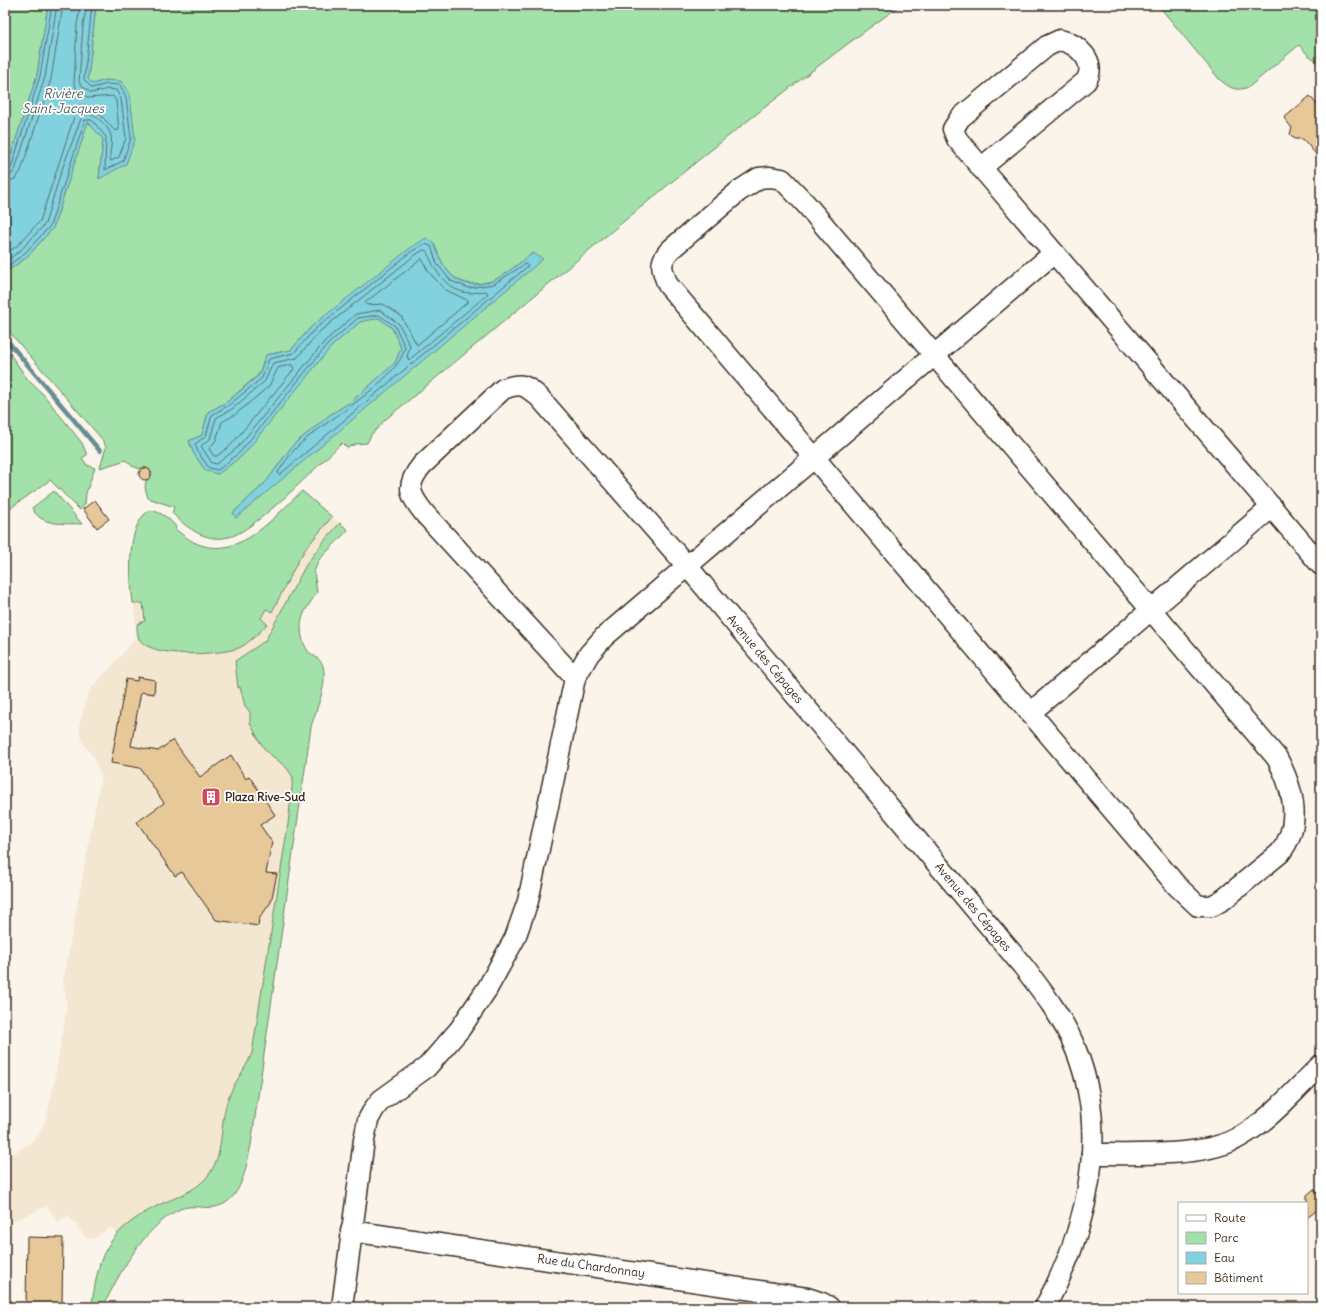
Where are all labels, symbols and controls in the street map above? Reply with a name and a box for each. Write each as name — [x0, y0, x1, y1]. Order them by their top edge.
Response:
water label: Rivière Saint-Jacques — [22, 85, 105, 117]
street label: Avenue des Cépages — [724, 611, 807, 706]
building icon: Plaza Rive-Sud — [200, 786, 222, 808]
place label: Plaza Rive-Sud — [225, 789, 305, 804]
street label: Avenue des Cépages — [932, 859, 1015, 954]
legend — [1178, 1202, 1308, 1294]
text: Route — [1214, 1210, 1246, 1225]
text: Parc — [1214, 1230, 1239, 1245]
text: Eau — [1214, 1250, 1235, 1265]
street label: Rue du Chardonnay — [536, 1251, 646, 1280]
text: Bâtiment — [1214, 1270, 1263, 1285]

